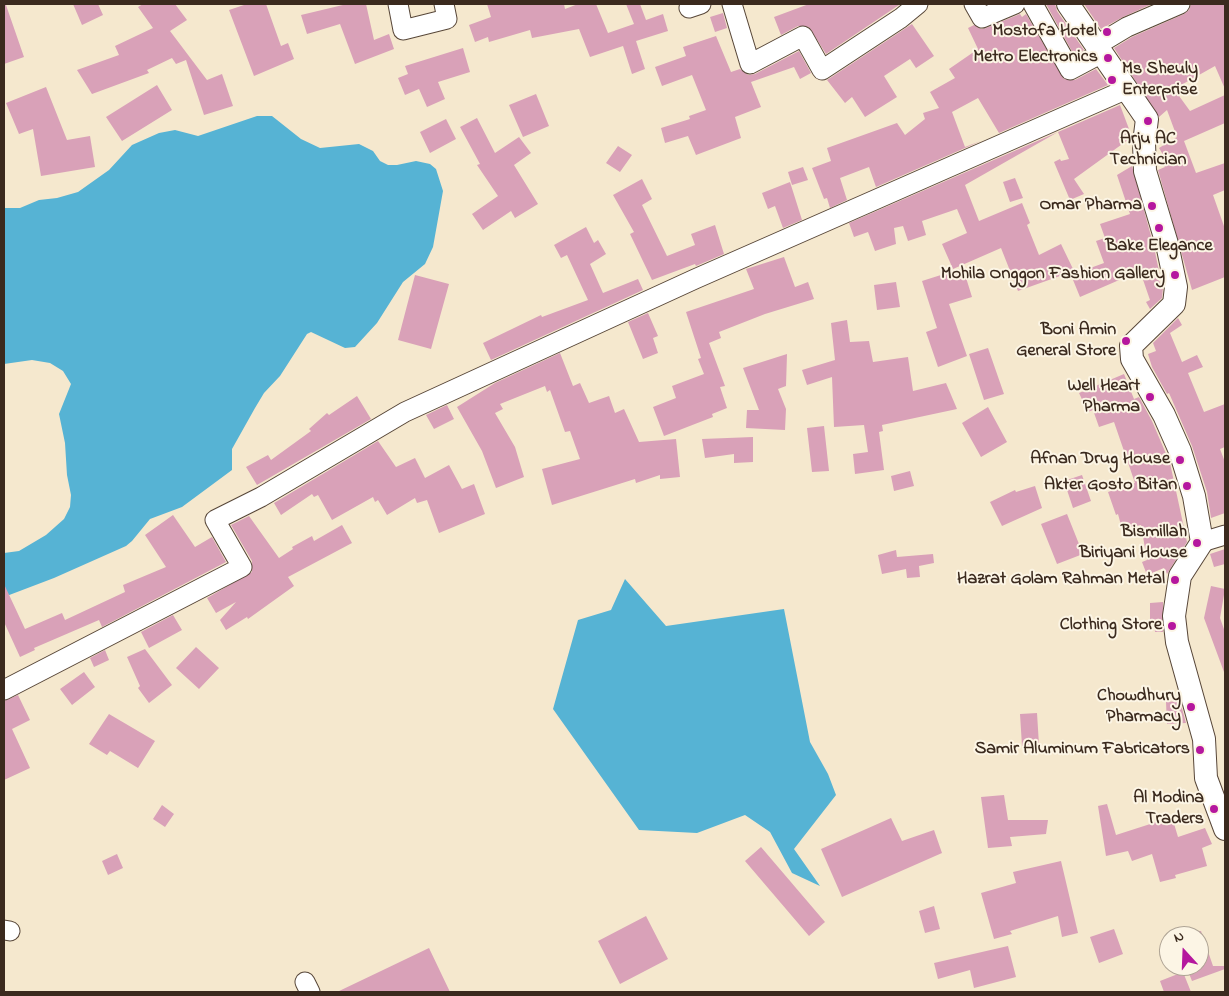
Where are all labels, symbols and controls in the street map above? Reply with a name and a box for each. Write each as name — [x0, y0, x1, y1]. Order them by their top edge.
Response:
place label: Mostofa Hotel — [993, 21, 1097, 43]
marker: Mostofa Hotel — [1101, 26, 1113, 38]
place label: Metro Electronics — [973, 47, 1098, 69]
marker: Metro Electronics — [1102, 52, 1114, 64]
place label: Ms Sheuly Enterprise — [1122, 59, 1198, 102]
marker: Ms Sheuly Enterprise — [1106, 74, 1118, 86]
marker: Arju AC Technician — [1142, 115, 1154, 127]
place label: Arju AC Technician — [1110, 129, 1186, 172]
place label: Omar Pharma — [1040, 195, 1142, 217]
marker: Omar Pharma — [1146, 200, 1158, 212]
marker: Bake Elegance — [1153, 222, 1165, 234]
place label: Bake Elegance — [1105, 236, 1213, 258]
place label: Mohila Onggon Fashion Gallery — [941, 264, 1165, 286]
marker: Mohila Onggon Fashion Gallery — [1169, 269, 1181, 281]
place label: Boni Amin General Store — [1016, 320, 1116, 362]
marker: Boni Amin General Store — [1120, 335, 1132, 347]
place label: Well Heart Pharma — [1068, 376, 1140, 418]
marker: Well Heart Pharma — [1144, 391, 1156, 403]
place label: Afnan Drug House — [1030, 449, 1170, 471]
marker: Afnan Drug House — [1174, 454, 1186, 466]
place label: Akter Gosto Bitan — [1044, 475, 1177, 497]
marker: Akter Gosto Bitan — [1181, 480, 1193, 492]
place label: Bismillah Biriyani House — [1079, 522, 1187, 564]
marker: Bismillah Biriyani House — [1191, 537, 1203, 549]
place label: Hazrat Golam Rahman Metal — [957, 569, 1165, 591]
marker: Hazrat Golam Rahman Metal — [1169, 574, 1181, 586]
place label: Clothing Store — [1060, 615, 1162, 637]
marker: Clothing Store — [1166, 620, 1178, 632]
place label: Chowdhury Pharmacy — [1097, 686, 1181, 729]
marker: Chowdhury Pharmacy — [1185, 701, 1197, 713]
place label: Samir Aluminum Fabricators — [975, 739, 1190, 761]
marker: Samir Aluminum Fabricators — [1194, 744, 1206, 756]
place label: Al Modina Traders — [1133, 788, 1204, 831]
marker: Al Modina Traders — [1208, 803, 1220, 815]
north arrow — [1159, 926, 1209, 976]
text: N — [1171, 926, 1187, 949]

